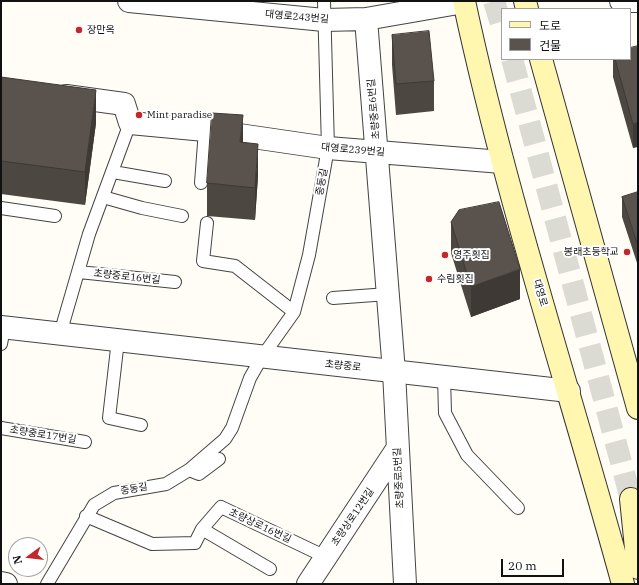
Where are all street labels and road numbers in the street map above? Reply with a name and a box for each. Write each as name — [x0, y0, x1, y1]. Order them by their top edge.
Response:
street label: 대영로243번길 — [265, 8, 329, 26]
street label: 초량중로6번길 — [365, 78, 383, 140]
street label: 대영로239번길 — [321, 141, 385, 159]
street label: 중동길 — [314, 167, 330, 197]
street label: 초량중로16번길 — [93, 268, 161, 286]
street label: 대영로 — [530, 278, 550, 308]
street label: 초량중로 — [324, 358, 362, 374]
street label: 초량중로17번길 — [9, 424, 77, 446]
street label: 초량중로5번길 — [391, 447, 407, 509]
street label: 중동길 — [119, 481, 149, 497]
street label: 초량상로12번길 — [329, 486, 377, 548]
street label: 초량상로16번길 — [227, 506, 293, 546]

